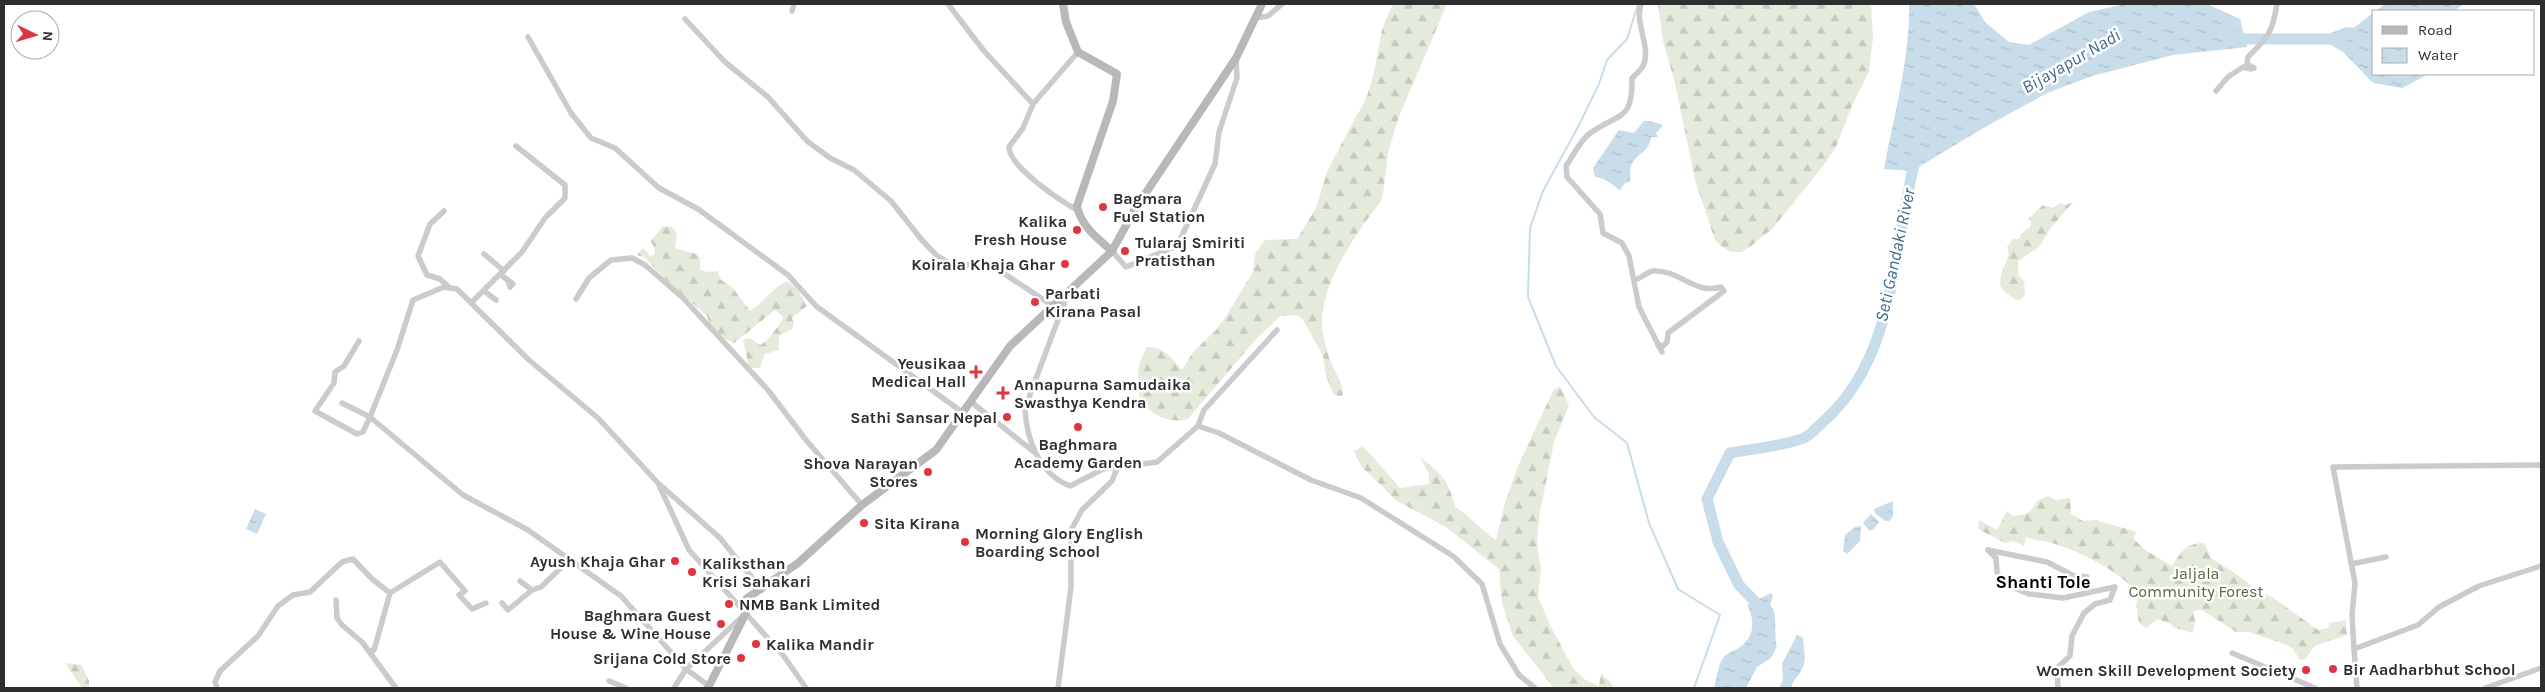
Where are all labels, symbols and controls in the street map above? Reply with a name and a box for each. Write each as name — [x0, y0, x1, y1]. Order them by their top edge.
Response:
north arrow — [10, 10, 60, 60]
legend — [2372, 10, 2535, 75]
text: Road — [2418, 21, 2453, 39]
water label: Bijayapur Nadi — [2018, 24, 2124, 98]
text: N — [39, 30, 56, 42]
text: Water — [2418, 46, 2459, 64]
water label: Seti Gandaki River — [1870, 185, 1920, 324]
place label: Bagmara Fuel Station — [1113, 189, 1205, 226]
marker: Bagmara Fuel Station — [1097, 201, 1109, 213]
place label: Kalika Fresh House — [974, 212, 1067, 249]
marker: Kalika Fresh House — [1071, 224, 1083, 236]
place label: Tularaj Smiriti Pratisthan — [1135, 233, 1245, 270]
marker: Tularaj Smiriti Pratisthan — [1119, 245, 1131, 257]
place label: Koirala Khaja Ghar — [911, 255, 1056, 274]
marker: Koirala Khaja Ghar — [1059, 258, 1071, 270]
place label: Parbati Kirana Pasal — [1045, 284, 1141, 321]
marker: Parbati Kirana Pasal — [1029, 296, 1041, 308]
place label: Yeusikaa Medical Hall — [871, 354, 966, 391]
marker: Yeusikaa Medical Hall — [970, 366, 982, 378]
place label: Annapurna Samudaika Swasthya Kendra — [1014, 375, 1191, 412]
marker: Annapurna Samudaika Swasthya Kendra — [996, 386, 1010, 400]
place label: Sathi Sansar Nepal — [850, 408, 997, 427]
marker: Sathi Sansar Nepal — [1001, 411, 1013, 423]
marker: Baghmara Academy Garden — [1072, 421, 1084, 433]
place label: Baghmara Academy Garden — [1014, 435, 1142, 472]
place label: Shova Narayan Stores — [803, 454, 918, 491]
marker: Shova Narayan Stores — [922, 466, 934, 478]
place label: Sita Kirana — [874, 514, 960, 533]
marker: Sita Kirana — [858, 517, 870, 529]
place label: Morning Glory English Boarding School — [975, 524, 1143, 561]
marker: Morning Glory English Boarding School — [959, 536, 971, 548]
place label: Ayush Khaja Ghar — [530, 552, 666, 571]
place label: Kaliksthan Krisi Sahakari — [702, 554, 811, 591]
marker: Ayush Khaja Ghar — [669, 555, 681, 567]
park label: Jaljala Community Forest — [2129, 564, 2263, 601]
marker: Kaliksthan Krisi Sahakari — [686, 566, 698, 578]
district label: Shanti Tole — [1995, 571, 2091, 593]
place label: NMB Bank Limited — [739, 595, 880, 614]
marker: NMB Bank Limited — [723, 598, 735, 610]
place label: Baghmara Guest House & Wine House — [550, 606, 711, 643]
marker: Baghmara Guest House & Wine House — [715, 618, 727, 630]
place label: Kalika Mandir — [766, 635, 874, 654]
marker: Kalika Mandir — [750, 638, 762, 650]
place label: Srijana Cold Store — [593, 649, 731, 668]
marker: Srijana Cold Store — [735, 652, 747, 664]
place label: Bir Aadharbhut School — [2343, 660, 2516, 679]
place label: Women Skill Development Society — [2036, 661, 2296, 680]
marker: Bir Aadharbhut School — [2327, 663, 2339, 675]
marker: Women Skill Development Society — [2300, 664, 2312, 676]

